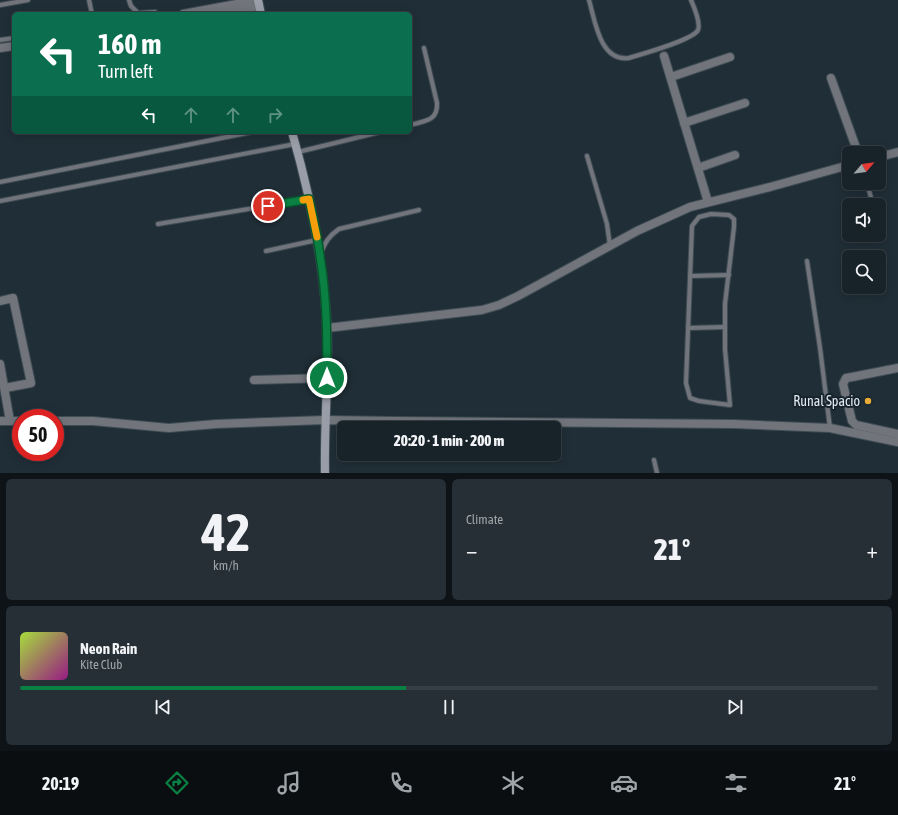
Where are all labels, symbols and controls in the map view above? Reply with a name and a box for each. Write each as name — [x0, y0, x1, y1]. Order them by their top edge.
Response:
icon: left — [32, 28, 84, 80]
text: 160 m — [98, 28, 161, 60]
text: Turn left — [98, 61, 153, 82]
icon: left — [138, 104, 160, 126]
icon: ahead — [180, 104, 202, 126]
icon: ahead — [222, 104, 244, 126]
icon: right — [264, 104, 286, 126]
north arrow — [842, 146, 886, 190]
map controls — [842, 146, 886, 294]
pin — [251, 189, 285, 223]
icon: arrive — [257, 195, 279, 217]
button: sound — [842, 198, 886, 242]
button: search — [842, 250, 886, 294]
position arrow — [306, 357, 348, 399]
place label: Runal Spacio — [793, 393, 860, 409]
marker: Runal Spacio — [863, 396, 873, 406]
speed limit sign: 50 — [12, 409, 64, 461]
text: 20:20 · 1 min · 200 m — [394, 432, 504, 449]
text: 42 — [202, 502, 250, 562]
text: Climate — [466, 512, 503, 527]
text: 21° — [654, 532, 690, 566]
text: − — [466, 537, 477, 563]
text: + — [867, 537, 878, 563]
text: km/h — [213, 558, 239, 573]
text: Neon Rain — [80, 640, 137, 657]
text: Kite Club — [80, 657, 122, 672]
icon: previous — [152, 696, 174, 718]
icon: pause — [438, 696, 460, 718]
icon: next — [724, 696, 746, 718]
icon: directions — [163, 769, 191, 797]
icon: music — [275, 769, 303, 797]
icon: phone — [387, 769, 415, 797]
icon: climate — [499, 769, 527, 797]
icon: car — [610, 769, 638, 797]
icon: filters — [722, 769, 750, 797]
text: 20:19 — [42, 773, 79, 794]
text: 21° — [834, 773, 856, 794]

